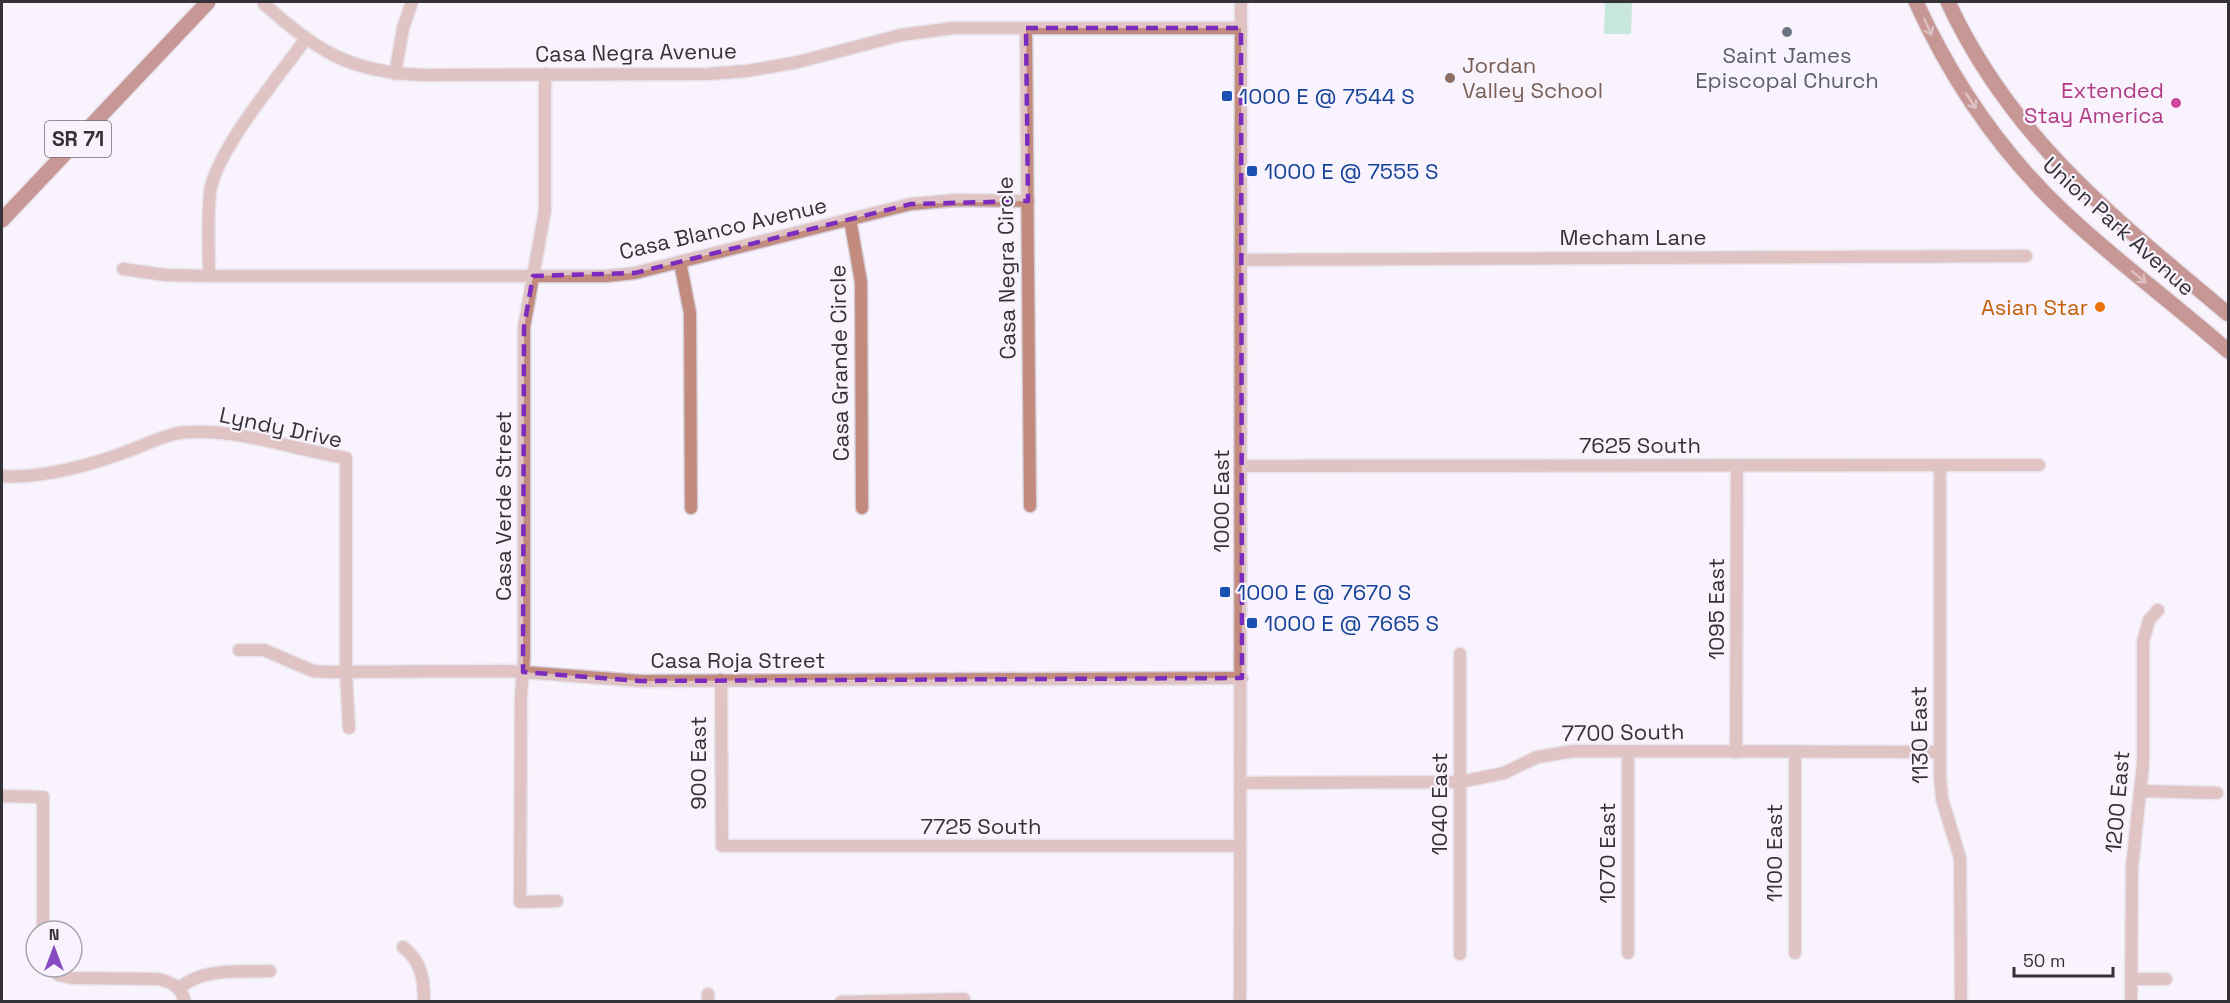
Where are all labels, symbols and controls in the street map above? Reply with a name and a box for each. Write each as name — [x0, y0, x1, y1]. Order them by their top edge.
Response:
one-way arrow — [1923, 17, 1934, 35]
marker: Saint James Episcopal Church — [1780, 25, 1794, 39]
street label: Casa Negra Avenue — [535, 36, 737, 68]
place label: Saint James Episcopal Church — [1695, 41, 1879, 94]
place label: Jordan Valley School — [1462, 51, 1603, 104]
marker: Jordan Valley School — [1443, 71, 1457, 85]
place label: Extended Stay America — [2024, 76, 2164, 129]
place label: 1000 E @ 7544 S — [1239, 82, 1415, 110]
marker: 1000 E @ 7544 S — [1220, 89, 1234, 103]
one-way arrow — [1965, 93, 1977, 109]
marker: Extended Stay America — [2169, 96, 2183, 110]
road number: SR 71 — [45, 121, 111, 157]
street label: Union Park Avenue — [2037, 150, 2201, 302]
place label: 1000 E @ 7555 S — [1264, 157, 1439, 185]
marker: 1000 E @ 7555 S — [1245, 164, 1259, 178]
street label: Casa Negra Circle — [990, 176, 1022, 360]
street label: Casa Blanco Avenue — [616, 190, 830, 266]
street label: Mecham Lane — [1559, 223, 1707, 251]
street label: Casa Grande Circle — [823, 264, 855, 462]
one-way arrow — [2131, 270, 2146, 284]
place label: Asian Star — [1981, 293, 2088, 321]
marker: Asian Star — [2093, 300, 2107, 314]
street label: Lyndy Drive — [217, 400, 345, 454]
street label: Casa Verde Street — [489, 411, 517, 601]
street label: 7625 South — [1579, 431, 1701, 459]
street label: 1000 East — [1207, 449, 1235, 553]
street label: 1095 East — [1702, 558, 1730, 660]
place label: 1000 E @ 7670 S — [1237, 578, 1411, 606]
marker: 1000 E @ 7670 S — [1218, 585, 1232, 599]
place label: 1000 E @ 7665 S — [1264, 609, 1439, 637]
marker: 1000 E @ 7665 S — [1245, 616, 1259, 630]
street label: Casa Roja Street — [651, 646, 825, 674]
street label: 1130 East — [1904, 686, 1934, 784]
street label: 900 East — [684, 716, 712, 810]
street label: 7700 South — [1561, 717, 1685, 747]
street label: 1200 East — [2099, 750, 2135, 854]
street label: 1040 East — [1425, 752, 1453, 856]
street label: 1070 East — [1593, 802, 1621, 904]
street label: 1100 East — [1760, 804, 1788, 902]
street label: 7725 South — [921, 812, 1041, 840]
north arrow — [24, 919, 84, 979]
text: N — [49, 924, 59, 945]
scale bar — [2014, 940, 2113, 978]
text: 50 m — [2023, 949, 2065, 972]

